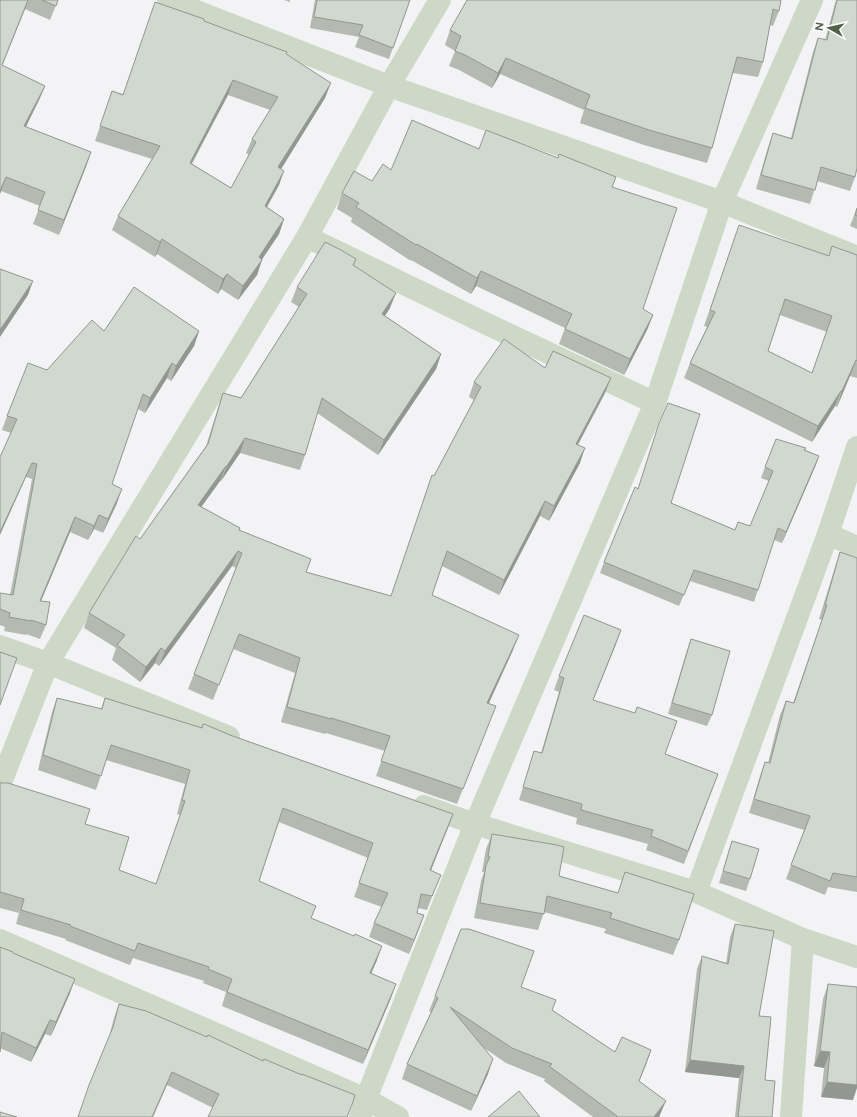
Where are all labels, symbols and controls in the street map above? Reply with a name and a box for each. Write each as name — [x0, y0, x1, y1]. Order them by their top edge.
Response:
north arrow — [809, 8, 849, 48]
text: N — [813, 22, 827, 32]

